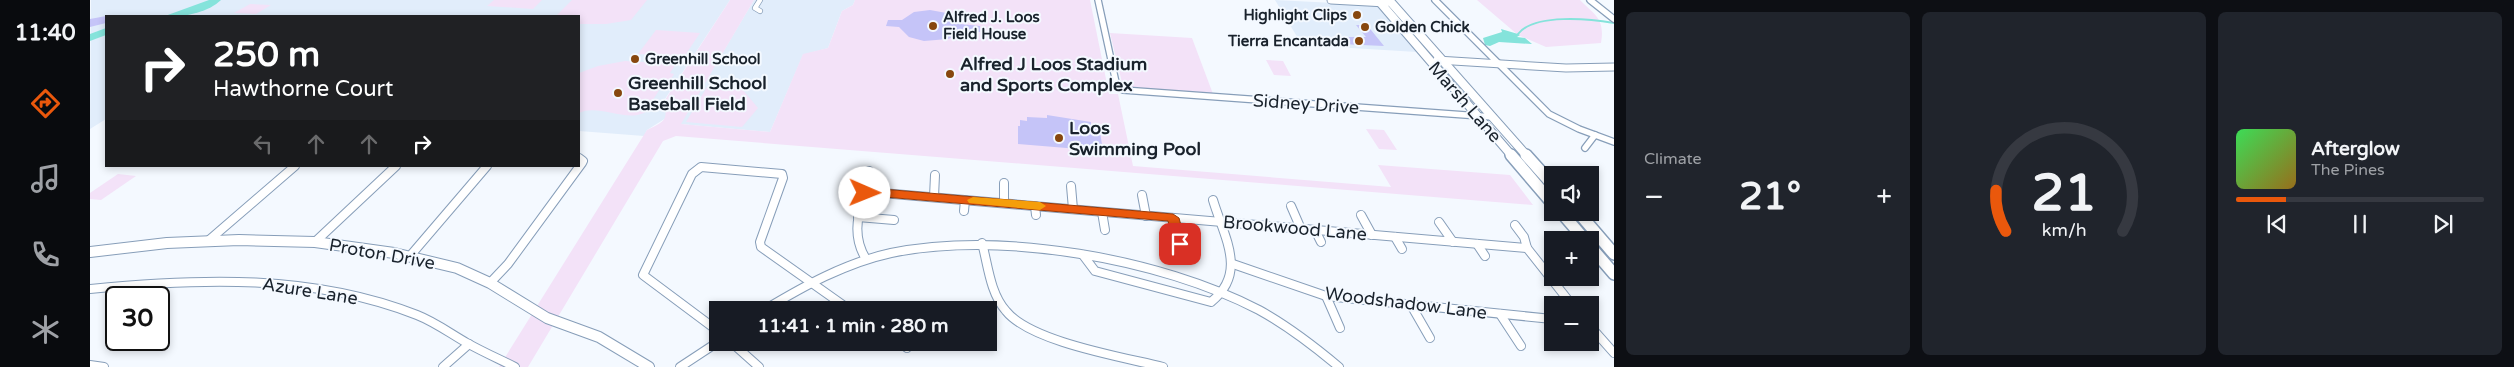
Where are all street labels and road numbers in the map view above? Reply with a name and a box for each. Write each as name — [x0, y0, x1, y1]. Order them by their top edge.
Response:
street label: Marsh Lane — [1424, 57, 1506, 147]
street label: Sidney Drive — [1252, 89, 1360, 119]
street label: Brookwood Lane — [1222, 211, 1368, 245]
street label: Proton Drive — [327, 234, 437, 274]
street label: Azure Lane — [261, 273, 359, 309]
street label: Woodshadow Lane — [1324, 282, 1488, 324]

